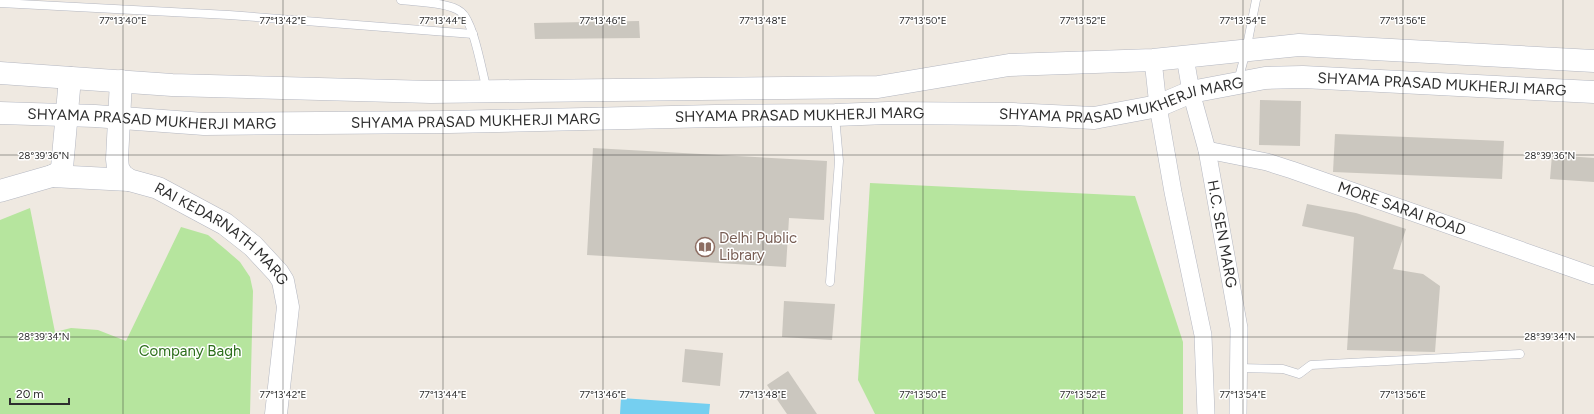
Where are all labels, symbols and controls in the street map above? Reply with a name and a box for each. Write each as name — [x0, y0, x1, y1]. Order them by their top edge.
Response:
text: 77°13'40"E — [99, 14, 147, 27]
text: 77°13'42"E — [260, 14, 307, 27]
text: 77°13'44"E — [419, 14, 467, 27]
text: 77°13'46"E — [580, 14, 627, 27]
text: 77°13'48"E — [739, 14, 787, 27]
text: 77°13'50"E — [899, 14, 947, 27]
text: 77°13'52"E — [1060, 14, 1106, 27]
text: 77°13'54"E — [1219, 14, 1267, 27]
text: 77°13'56"E — [1380, 14, 1426, 27]
street label: SHYAMA PRASAD MUKHERJI MARG — [1317, 69, 1567, 100]
street label: SHYAMA PRASAD MUKHERJI MARG — [999, 73, 1245, 127]
street label: SHYAMA PRASAD MUKHERJI MARG — [675, 104, 924, 126]
street label: SHYAMA PRASAD MUKHERJI MARG — [27, 105, 276, 133]
street label: SHYAMA PRASAD MUKHERJI MARG — [351, 110, 600, 132]
text: 28°39'36"N — [19, 149, 69, 162]
text: 28°39'36"N — [1525, 149, 1575, 162]
street label: MORE SARAI ROAD — [1335, 178, 1468, 239]
street label: RAI KEDARNATH MARG — [151, 179, 292, 288]
street label: H.C. SEN MARG — [1204, 179, 1241, 289]
place label: Delhi Public Library — [719, 229, 797, 264]
library icon: Delhi Public Library — [694, 236, 716, 258]
text: 28°39'34"N — [18, 330, 70, 343]
text: 28°39'34"N — [1524, 330, 1576, 343]
park label: Company Bagh — [139, 342, 241, 360]
scale bar — [10, 380, 69, 406]
text: 20 m — [16, 387, 44, 401]
text: 77°13'42"E — [260, 388, 307, 401]
text: 77°13'44"E — [419, 388, 467, 401]
text: 77°13'46"E — [580, 388, 627, 401]
text: 77°13'48"E — [739, 388, 787, 401]
text: 77°13'50"E — [899, 388, 947, 401]
text: 77°13'52"E — [1060, 388, 1106, 401]
text: 77°13'54"E — [1219, 388, 1267, 401]
text: 77°13'56"E — [1380, 388, 1426, 401]

